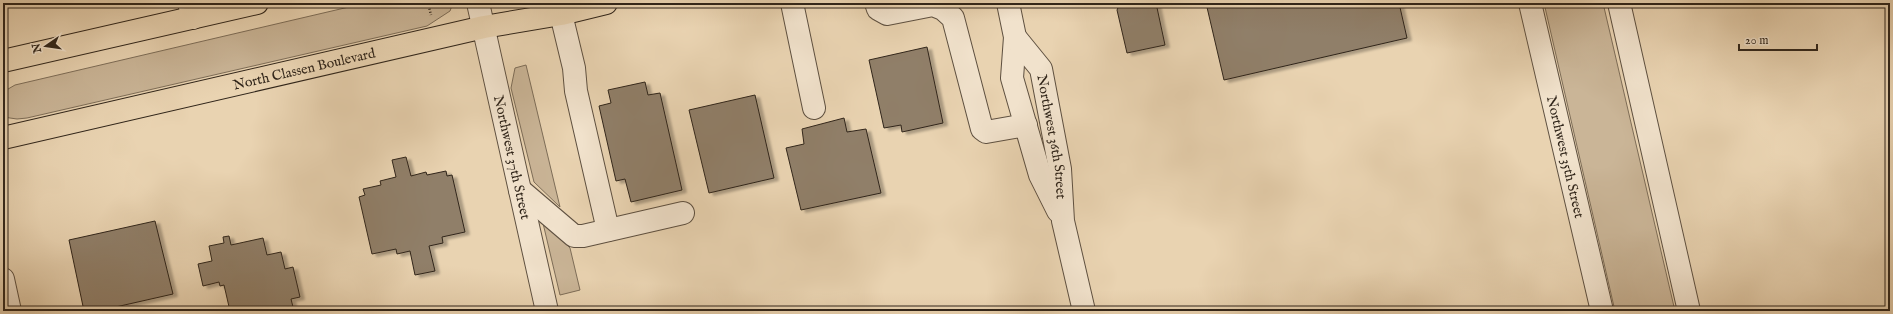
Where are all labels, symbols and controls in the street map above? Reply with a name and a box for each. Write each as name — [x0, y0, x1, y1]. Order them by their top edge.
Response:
north arrow — [26, 26, 66, 66]
scale bar — [1739, 26, 1817, 52]
text: 20 m — [1745, 33, 1768, 48]
text: N — [29, 41, 45, 55]
street label: North Classen Boulevard — [231, 44, 378, 95]
street label: Northwest 36th Street — [1032, 73, 1070, 200]
street label: Northwest 37th Street — [489, 94, 534, 221]
street label: Northwest 35th Street — [1542, 94, 1588, 220]

